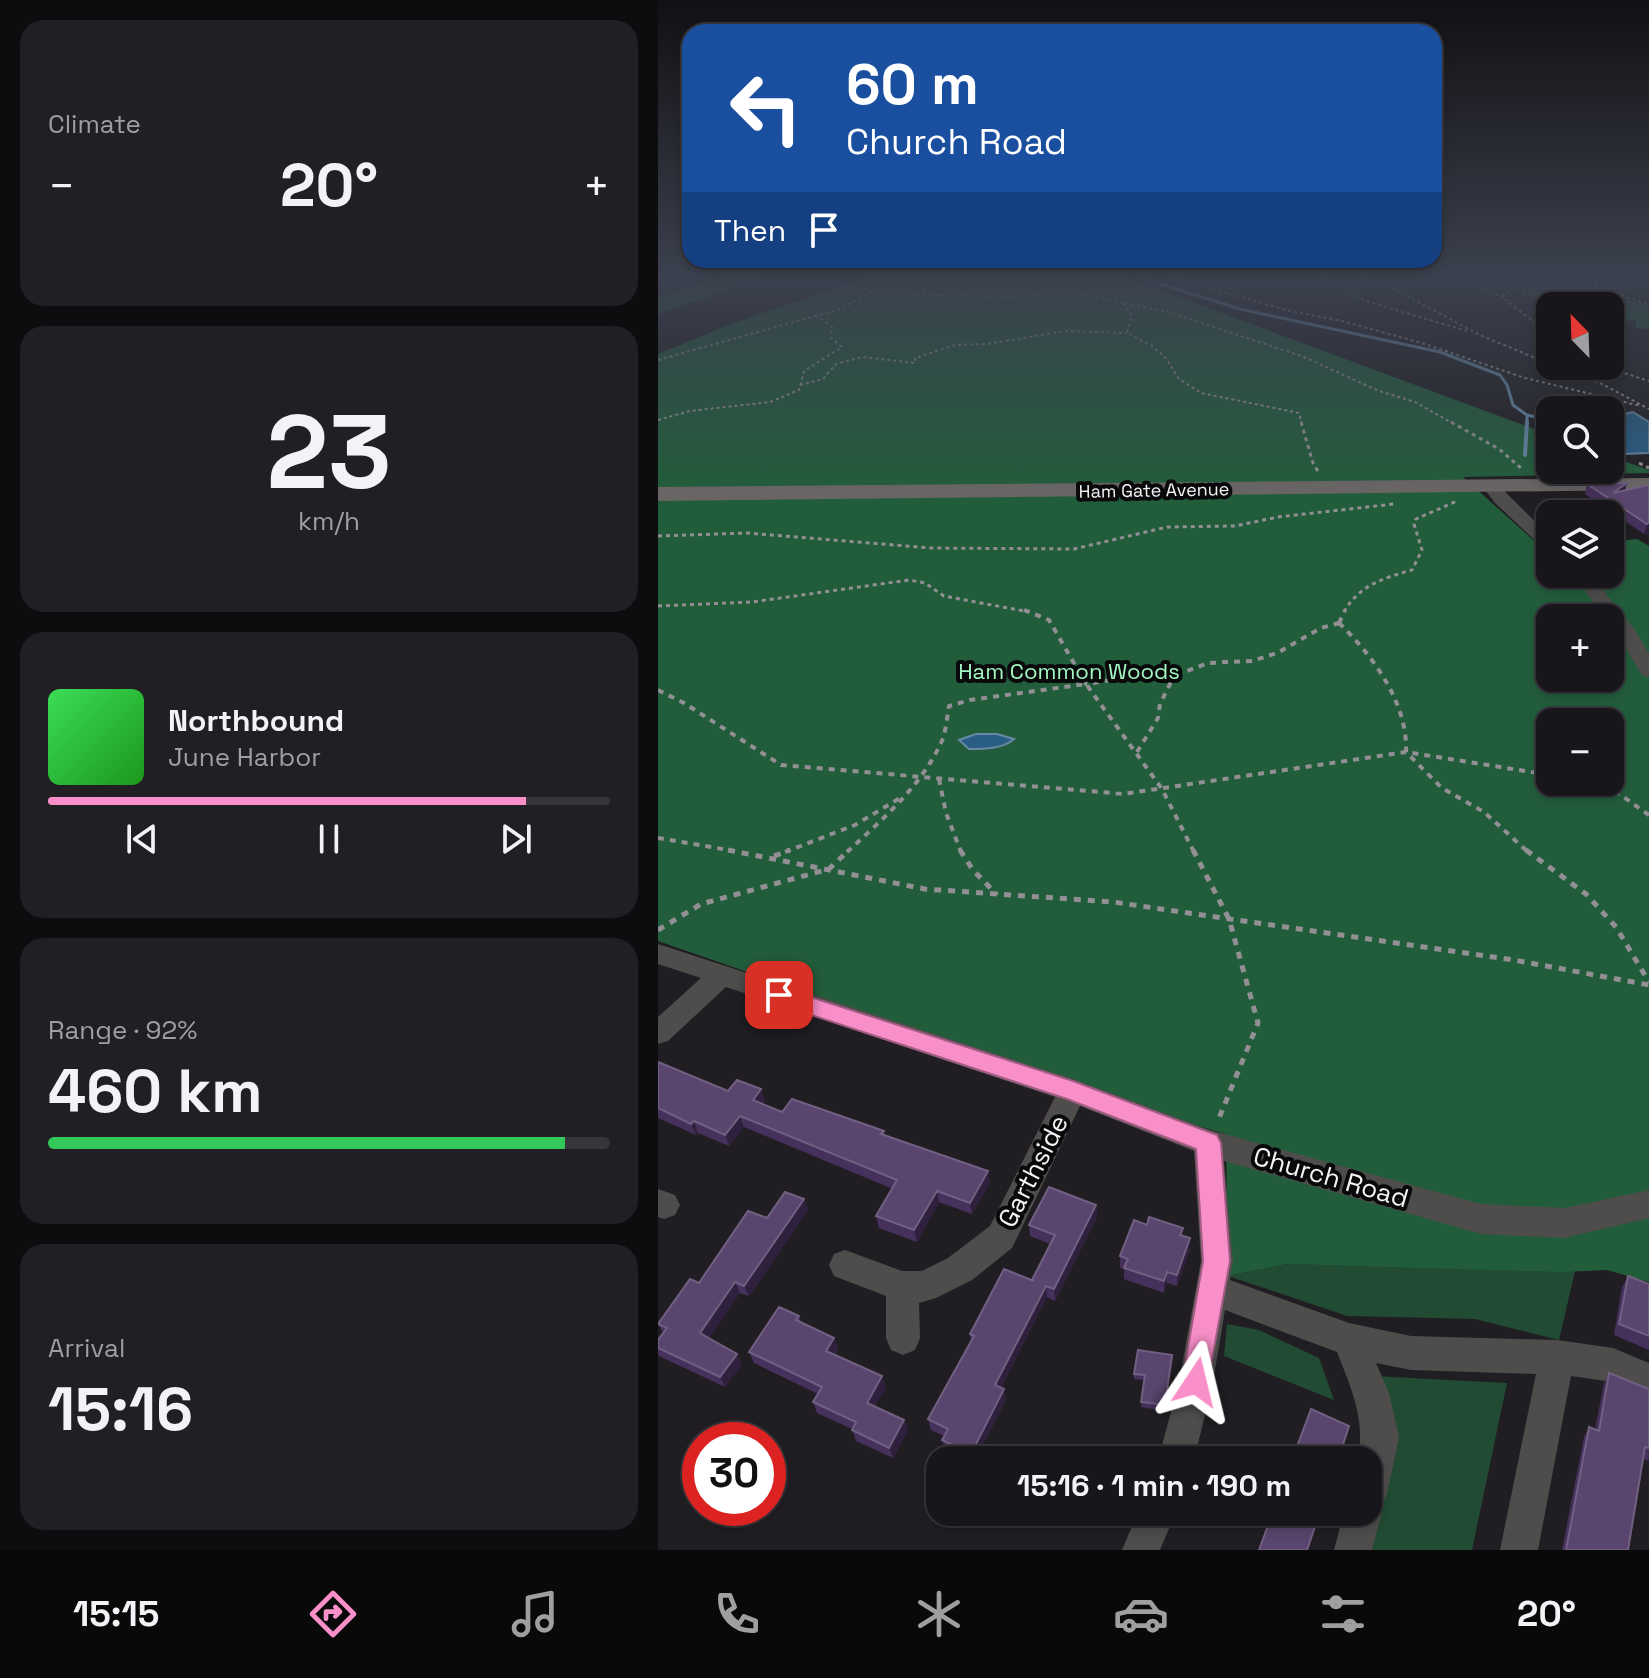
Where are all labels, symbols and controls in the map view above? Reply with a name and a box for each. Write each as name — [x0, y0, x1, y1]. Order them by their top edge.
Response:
text: 60 m — [846, 49, 979, 120]
icon: left — [714, 56, 818, 160]
text: Climate — [48, 107, 141, 141]
text: Church Road — [846, 119, 1067, 165]
text: 20° — [280, 147, 378, 224]
text: − — [48, 158, 75, 214]
text: + — [583, 158, 610, 214]
icon: arrive — [802, 208, 846, 252]
text: Then — [714, 211, 786, 250]
north arrow — [1536, 292, 1624, 380]
map controls — [1536, 292, 1624, 796]
text: 23 — [266, 386, 392, 518]
button: search — [1536, 396, 1624, 484]
street label: Ham Gate Avenue — [1079, 477, 1229, 503]
button: layers — [1536, 500, 1624, 588]
text: km/h — [298, 504, 360, 538]
button: + — [1536, 604, 1624, 692]
park label: Ham Common Woods — [958, 657, 1180, 685]
text: Northbound — [168, 701, 344, 740]
button: − — [1536, 708, 1624, 796]
text: June Harbor — [168, 740, 321, 774]
icon: previous — [120, 817, 164, 861]
icon: pause — [307, 817, 351, 861]
icon: next — [494, 817, 538, 861]
pin — [745, 961, 813, 1029]
icon: arrive — [757, 973, 801, 1017]
text: Range · 92% — [48, 1013, 197, 1047]
text: 460 km — [48, 1053, 262, 1130]
street label: Garthside — [990, 1109, 1076, 1233]
street label: Church Road — [1250, 1139, 1412, 1215]
text: Arrival — [48, 1331, 125, 1365]
position arrow — [1154, 1340, 1238, 1424]
text: 15:16 — [48, 1371, 193, 1448]
speed limit sign: 30 — [682, 1422, 786, 1526]
text: 15:16 · 1 min · 190 m — [1017, 1466, 1291, 1505]
icon: directions — [305, 1586, 361, 1642]
icon: music — [507, 1586, 563, 1642]
icon: phone — [709, 1586, 765, 1642]
icon: climate — [911, 1586, 967, 1642]
icon: car — [1113, 1586, 1169, 1642]
icon: filters — [1315, 1586, 1371, 1642]
text: 15:15 — [73, 1591, 159, 1637]
text: 20° — [1517, 1591, 1576, 1637]

